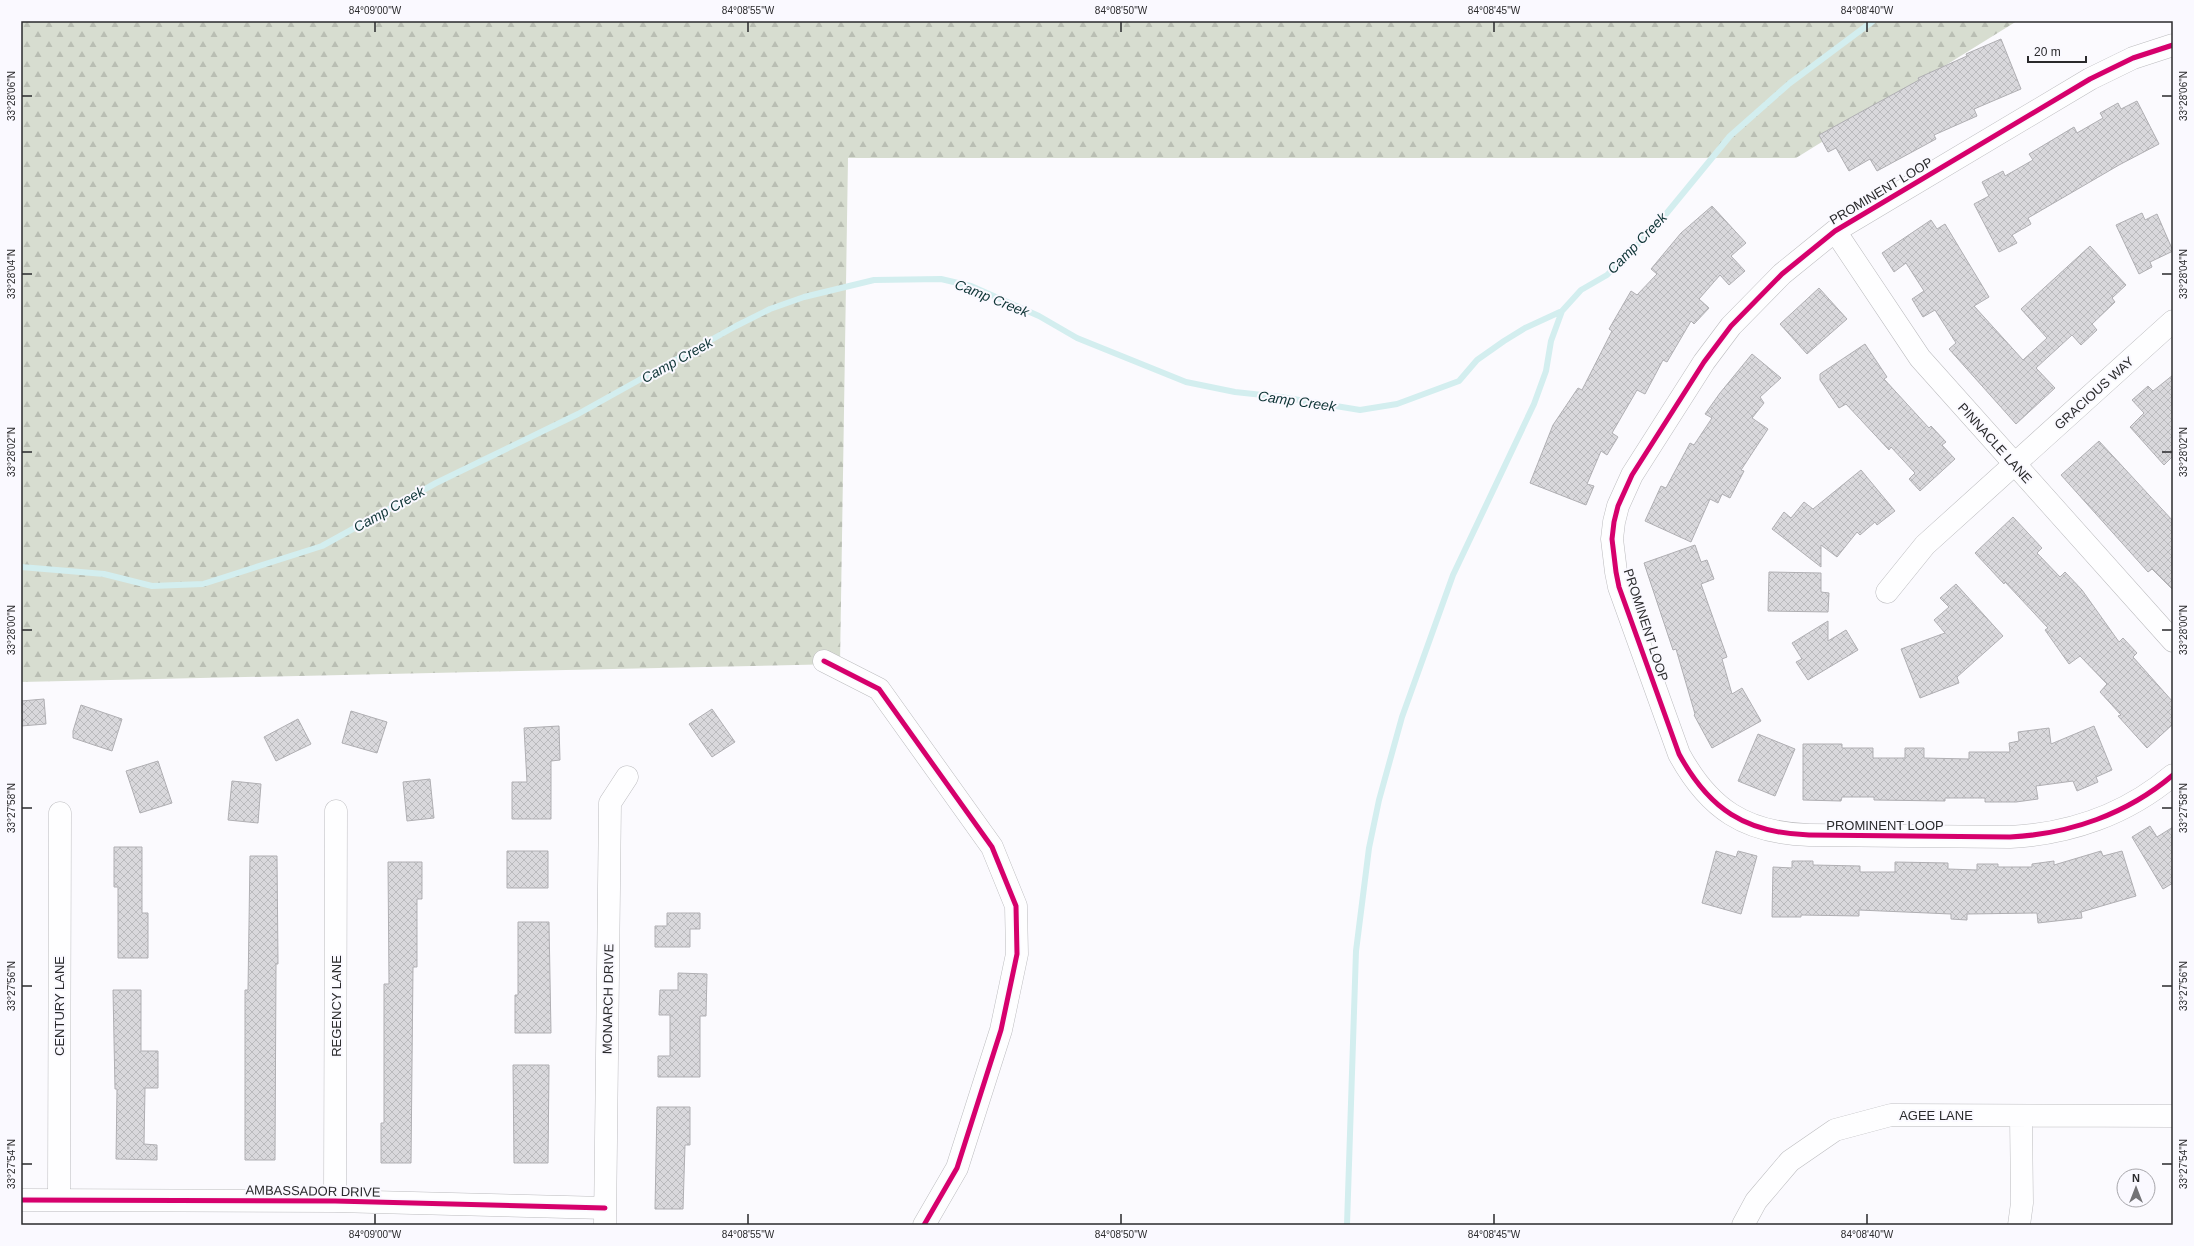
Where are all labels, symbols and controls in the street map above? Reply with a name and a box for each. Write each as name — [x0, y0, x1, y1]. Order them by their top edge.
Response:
text: 84°09'00"W — [349, 5, 402, 16]
text: 84°08'55"W — [722, 5, 775, 16]
text: 84°08'50"W — [1095, 5, 1148, 16]
text: 84°08'45"W — [1468, 5, 1521, 16]
text: 84°08'40"W — [1841, 5, 1894, 16]
scale bar — [2028, 38, 2086, 64]
text: 20 m — [2034, 45, 2061, 59]
text: 33°28'06"N — [6, 71, 17, 121]
text: 33°28'06"N — [2178, 71, 2189, 121]
street label: PROMINENT LOOP — [1827, 154, 1935, 228]
water label: Camp Creek — [1604, 208, 1671, 277]
text: 33°28'04"N — [6, 249, 17, 299]
text: 33°28'04"N — [2178, 249, 2189, 299]
water label: Camp Creek — [953, 276, 1032, 321]
water label: Camp Creek — [639, 333, 716, 386]
street label: GRACIOUS WAY — [2051, 353, 2137, 432]
water label: Camp Creek — [1257, 388, 1338, 415]
street label: PINNACLE LANE — [1955, 400, 2035, 486]
text: 33°28'02"N — [6, 427, 17, 477]
text: 33°28'02"N — [2178, 427, 2189, 477]
water label: Camp Creek — [351, 482, 428, 535]
street label: PROMINENT LOOP — [1621, 567, 1671, 683]
text: 33°28'00"N — [6, 605, 17, 655]
text: 33°28'00"N — [2178, 605, 2189, 655]
text: 33°27'58"N — [6, 783, 17, 833]
text: 33°27'58"N — [2178, 783, 2189, 833]
street label: PROMINENT LOOP — [1826, 818, 1944, 833]
street label: MONARCH DRIVE — [600, 943, 616, 1054]
street label: REGENCY LANE — [329, 955, 344, 1057]
street label: CENTURY LANE — [52, 956, 67, 1056]
text: 33°27'56"N — [6, 961, 17, 1011]
text: 33°27'56"N — [2178, 961, 2189, 1011]
street label: AGEE LANE — [1899, 1108, 1973, 1123]
text: 33°27'54"N — [6, 1139, 17, 1189]
text: 33°27'54"N — [2178, 1139, 2189, 1189]
north arrow — [2116, 1168, 2156, 1208]
text: N — [2132, 1172, 2140, 1184]
street label: AMBASSADOR DRIVE — [245, 1182, 381, 1200]
text: 84°09'00"W — [349, 1229, 402, 1240]
text: 84°08'55"W — [722, 1229, 775, 1240]
text: 84°08'50"W — [1095, 1229, 1148, 1240]
text: 84°08'45"W — [1468, 1229, 1521, 1240]
text: 84°08'40"W — [1841, 1229, 1894, 1240]

